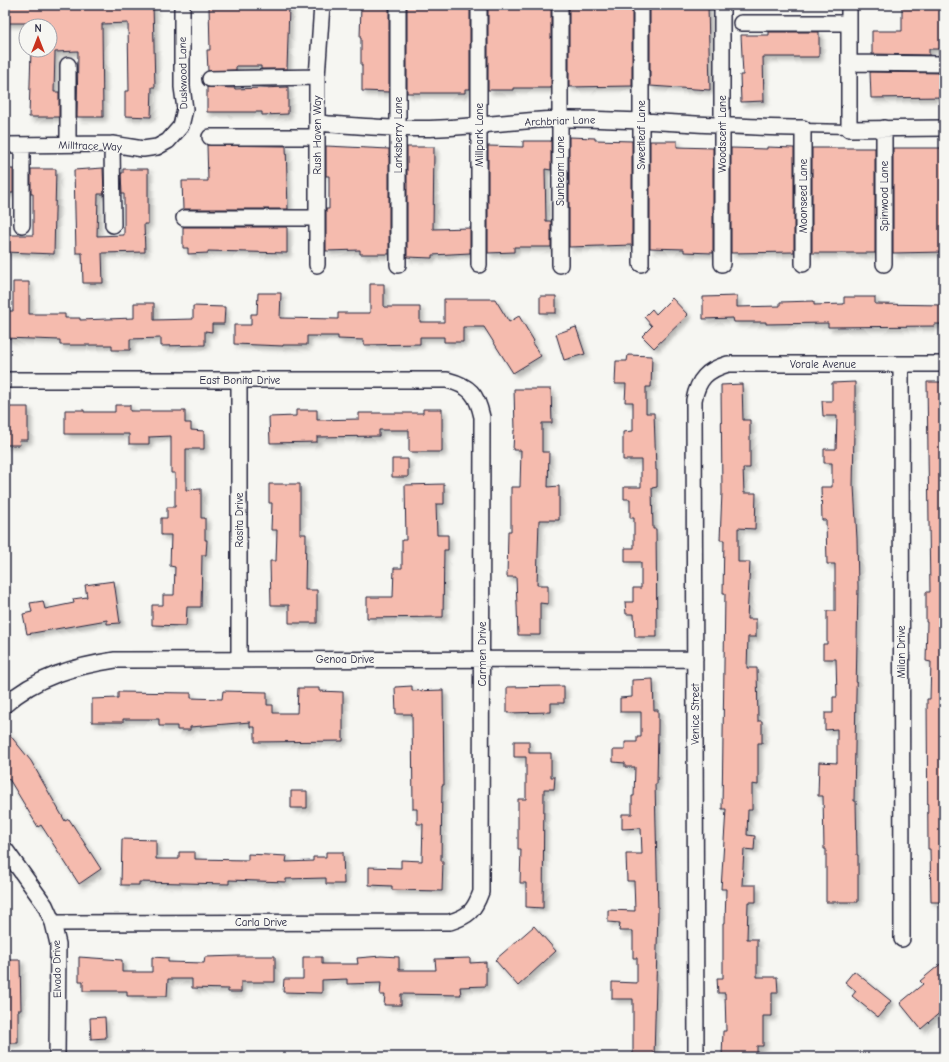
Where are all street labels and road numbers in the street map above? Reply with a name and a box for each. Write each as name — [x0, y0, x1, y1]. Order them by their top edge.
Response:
street label: Duskwood Lane — [176, 36, 190, 109]
street label: Rush Haven Way — [311, 95, 324, 174]
street label: Woodscent Lane — [716, 95, 729, 173]
street label: Larksberry Lane — [392, 96, 405, 173]
street label: Sweetleaf Lane — [635, 100, 648, 170]
street label: Millpark Lane — [473, 103, 486, 167]
street label: Archbriar Lane — [524, 113, 596, 129]
street label: Sunbeam Lane — [554, 135, 567, 206]
street label: Milltrace Way — [58, 138, 122, 154]
street label: Moonseed Lane — [797, 158, 810, 233]
street label: Spinwood Lane — [878, 160, 891, 231]
street label: Vorale Avenue — [790, 358, 856, 371]
street label: East Bonita Drive — [200, 374, 281, 387]
street label: Rosita Drive — [233, 492, 246, 548]
street label: Carmen Drive — [476, 621, 489, 686]
street label: Milan Drive — [895, 625, 908, 679]
street label: Genoa Drive — [316, 653, 375, 666]
street label: Venice Street — [689, 682, 702, 745]
street label: Carla Drive — [235, 916, 288, 929]
street label: Elvado Drive — [50, 939, 64, 998]

